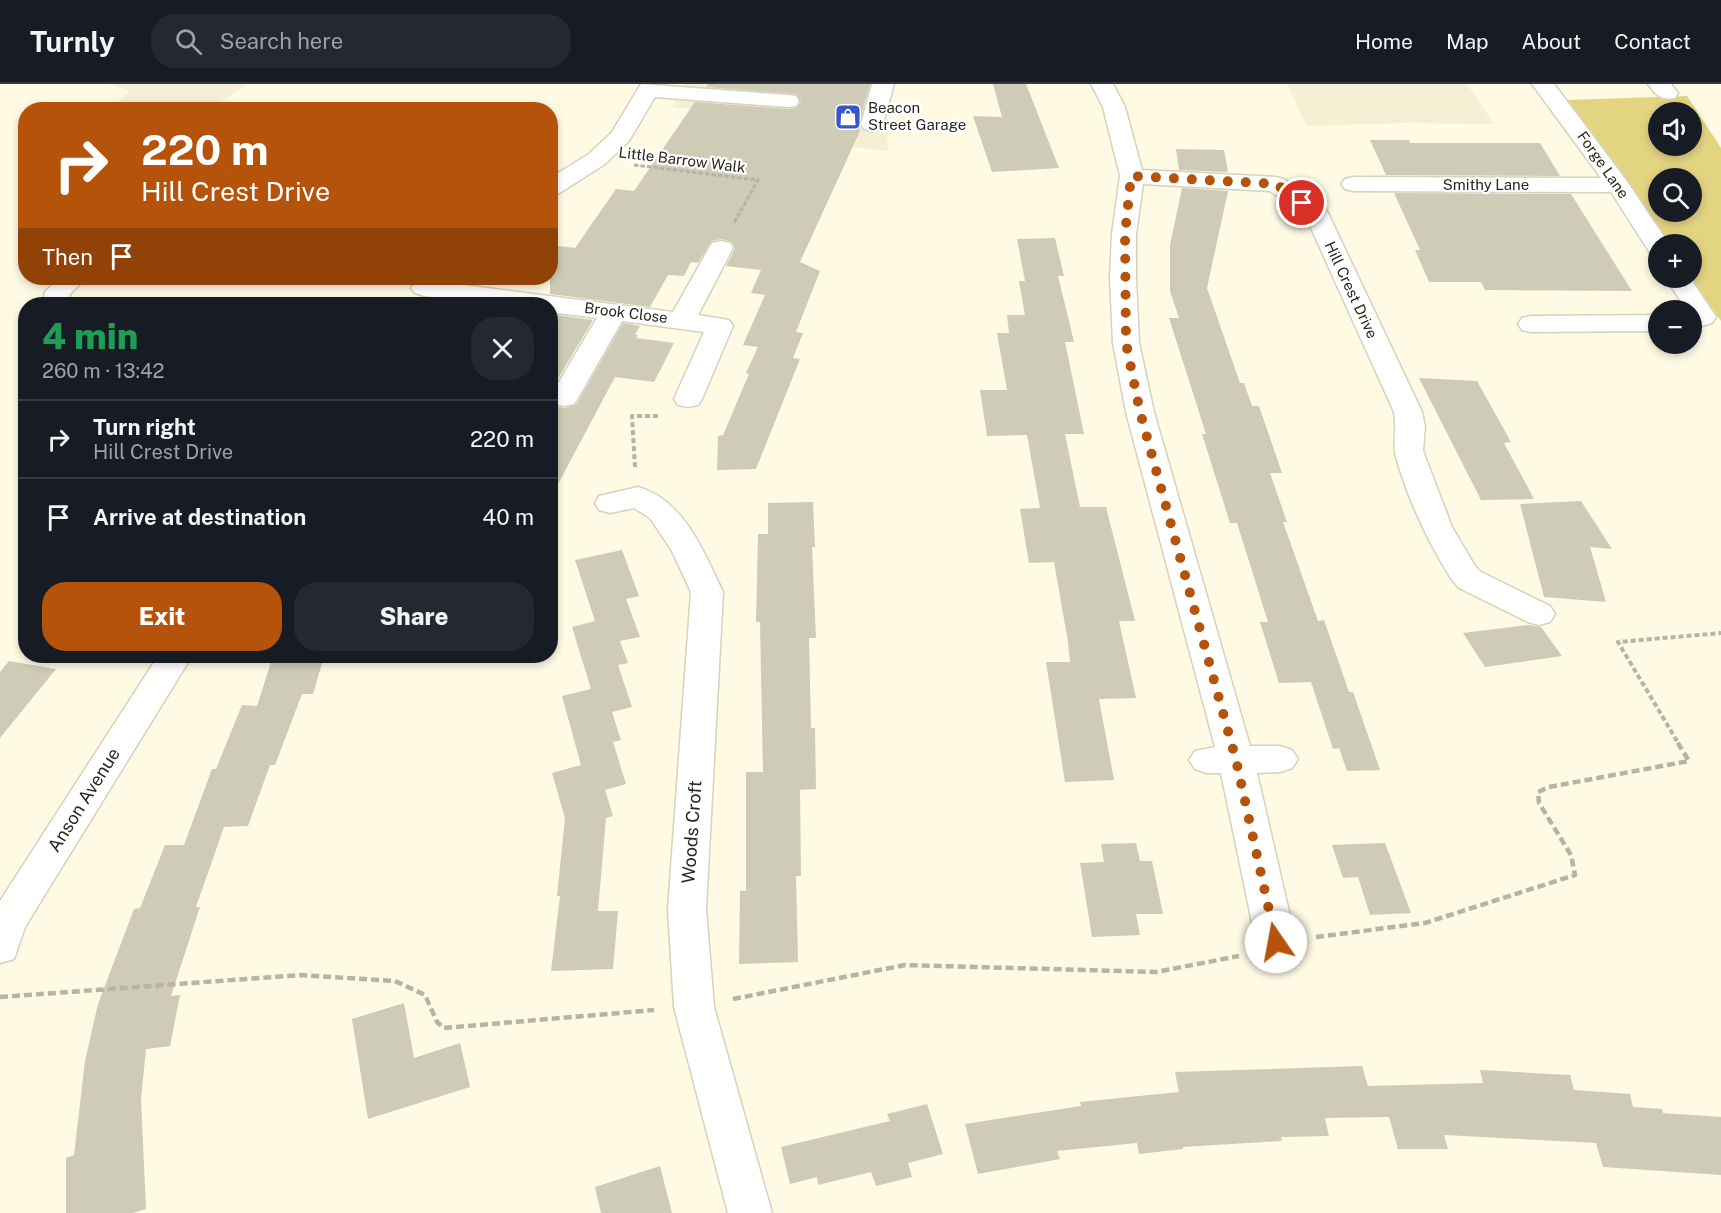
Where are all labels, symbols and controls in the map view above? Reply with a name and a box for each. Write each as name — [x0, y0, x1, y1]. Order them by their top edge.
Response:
search box — [151, 14, 571, 68]
text: Turnly — [30, 25, 115, 58]
icon: search — [172, 25, 205, 58]
text: Search here — [220, 28, 343, 54]
text: Home — [1355, 29, 1413, 54]
text: Map — [1446, 29, 1489, 54]
text: About — [1522, 29, 1581, 54]
text: Contact — [1614, 29, 1691, 54]
place label: Beacon Street Garage — [868, 99, 966, 133]
shop icon: Beacon Street Garage — [833, 102, 863, 132]
map controls — [1648, 102, 1702, 354]
button: sound — [1648, 102, 1702, 156]
text: 220 m — [141, 125, 269, 174]
icon: right — [42, 126, 120, 204]
street label: Forge Lane — [1574, 128, 1633, 201]
street label: Little Barrow Walk — [618, 143, 746, 176]
button: search — [1648, 168, 1702, 222]
text: Hill Crest Drive — [141, 175, 330, 207]
street label: Smithy Lane — [1443, 176, 1529, 193]
pin — [1276, 177, 1327, 228]
icon: arrive — [1285, 186, 1318, 219]
button: + — [1648, 234, 1702, 288]
street label: Hill Crest Drive — [1322, 239, 1381, 341]
icon: arrive — [105, 240, 138, 273]
text: Then — [42, 244, 93, 270]
street label: Brook Close — [583, 299, 669, 326]
button: − — [1648, 300, 1702, 354]
text: 4 min — [42, 315, 138, 357]
button: close — [471, 317, 534, 380]
text: 260 m · 13:42 — [42, 359, 164, 383]
text: Turn right — [93, 414, 196, 440]
icon: right — [42, 423, 75, 456]
text: 220 m — [470, 426, 534, 452]
text: Hill Crest Drive — [93, 440, 233, 464]
icon: arrive — [42, 501, 75, 534]
text: Arrive at destination — [93, 504, 306, 530]
text: 40 m — [482, 504, 534, 530]
button: Exit — [42, 582, 282, 651]
button: Share — [294, 582, 534, 651]
street label: Anson Avenue — [43, 744, 124, 856]
street label: Woods Croft — [677, 780, 706, 884]
position arrow — [1244, 910, 1308, 974]

